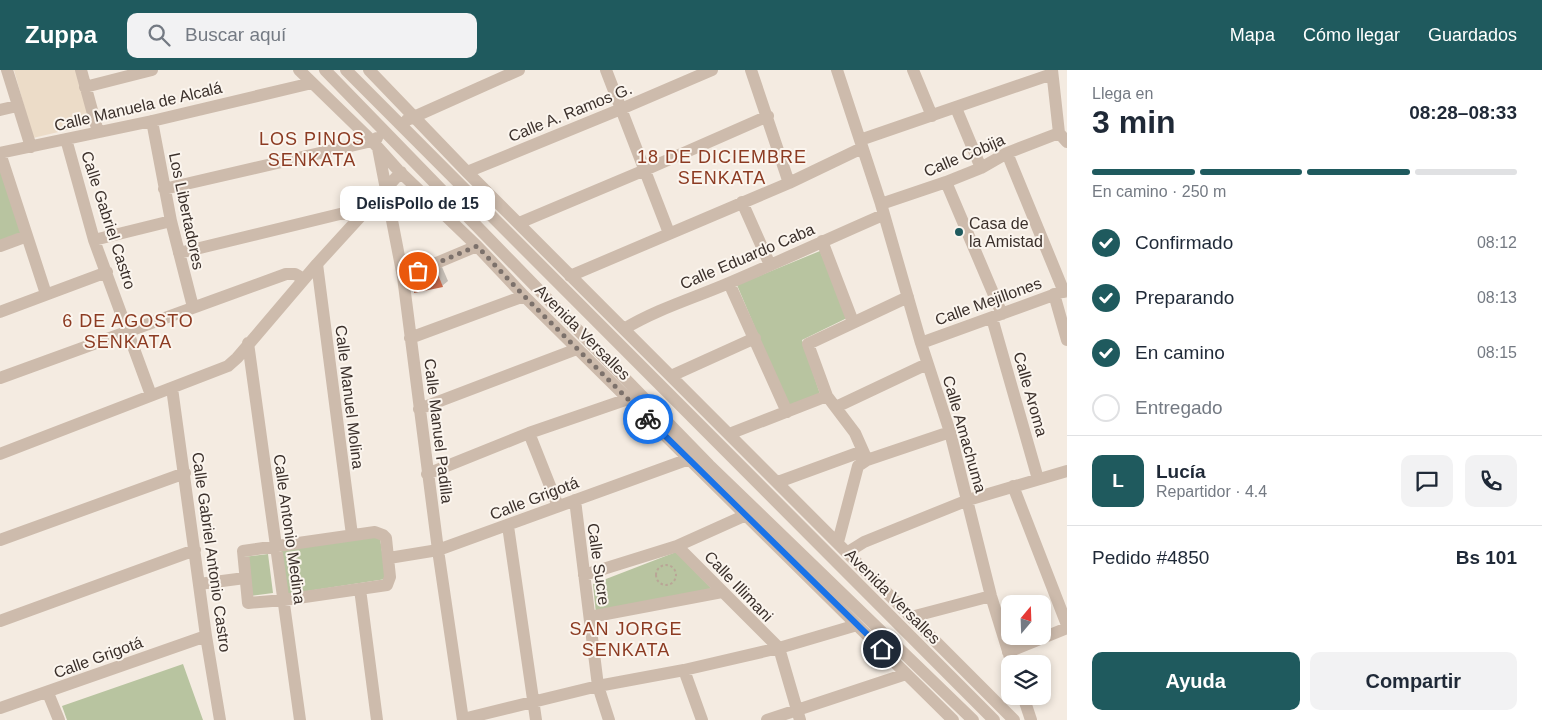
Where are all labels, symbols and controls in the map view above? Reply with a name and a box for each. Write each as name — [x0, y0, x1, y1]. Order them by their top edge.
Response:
search box — [127, 13, 477, 58]
text: Zuppa — [25, 21, 97, 48]
icon: search — [145, 21, 173, 49]
text: Buscar aquí — [185, 24, 286, 45]
text: Mapa — [1230, 25, 1275, 45]
text: Cómo llegar — [1303, 25, 1400, 45]
text: Guardados — [1428, 25, 1517, 45]
street label: Calle Manuela de Alcalá — [53, 79, 224, 134]
street label: Calle A. Ramos G. — [506, 80, 634, 145]
text: Llega en — [1092, 85, 1153, 102]
text: 08:28–08:33 — [1409, 102, 1517, 123]
text: 3 min — [1092, 104, 1176, 140]
district label: LOS PINOS SENKATA — [259, 129, 365, 170]
street label: Calle Cobija — [921, 131, 1007, 180]
district label: 18 DE DICIEMBRE SENKATA — [637, 147, 807, 188]
street label: Calle Gabriel Castro — [78, 149, 139, 291]
street label: Los Libertadores — [166, 151, 207, 271]
text: En camino · 250 m — [1092, 183, 1226, 200]
callout: DelisPollo de 15 — [340, 186, 496, 221]
text: DelisPollo de 15 — [356, 195, 479, 212]
place label: Casa de la Amistad — [969, 215, 1043, 250]
street label: Calle Eduardo Caba — [678, 220, 817, 292]
marker: Casa de la Amistad — [953, 226, 965, 238]
icon: check — [1092, 229, 1120, 257]
text: Confirmado — [1135, 232, 1233, 253]
text: 08:12 — [1477, 234, 1517, 251]
pin — [397, 250, 439, 292]
icon: bag — [404, 257, 432, 285]
street label: Calle Mejillones — [933, 274, 1044, 329]
street label: Avenida Versalles — [532, 281, 634, 383]
icon: check — [1092, 284, 1120, 312]
text: Preparando — [1135, 287, 1234, 308]
text: 08:13 — [1477, 289, 1517, 306]
district label: 6 DE AGOSTO SENKATA — [62, 311, 194, 352]
street label: Calle Manuel Molina — [332, 324, 367, 470]
icon: check — [1092, 339, 1120, 367]
text: En camino — [1135, 342, 1225, 363]
text: 08:15 — [1477, 344, 1517, 361]
street label: Calle Aroma — [1010, 350, 1051, 438]
street label: Calle Manuel Padilla — [421, 358, 456, 505]
street label: Calle Amachuma — [940, 374, 989, 495]
courier — [623, 394, 673, 444]
text: Entregado — [1135, 397, 1223, 418]
icon: bike — [634, 405, 662, 433]
street label: Calle Gabriel Antonio Castro — [189, 451, 234, 653]
street label: Calle Antonio Medina — [271, 453, 308, 605]
button: chat — [1401, 455, 1453, 507]
button: phone — [1465, 455, 1517, 507]
text: Lucía — [1156, 461, 1206, 482]
text: L — [1112, 470, 1124, 491]
street label: Calle Grigotá — [488, 474, 581, 523]
text: Repartidor · 4.4 — [1156, 483, 1267, 500]
street label: Calle Sucre — [584, 522, 613, 606]
street label: Avenida Versalles — [842, 545, 944, 647]
text: Pedido #4850 — [1092, 547, 1209, 568]
text: Bs 101 — [1456, 547, 1517, 568]
street label: Calle Illimani — [701, 548, 776, 625]
north arrow — [1001, 595, 1051, 645]
map controls — [1001, 595, 1051, 705]
district label: SAN JORGE SENKATA — [569, 619, 683, 660]
pin — [861, 628, 903, 670]
street label: Calle Grigotá — [51, 633, 145, 681]
icon: home — [868, 635, 896, 663]
button: Ayuda — [1092, 652, 1300, 710]
button: Compartir — [1310, 652, 1517, 710]
button: layers — [1001, 655, 1051, 705]

